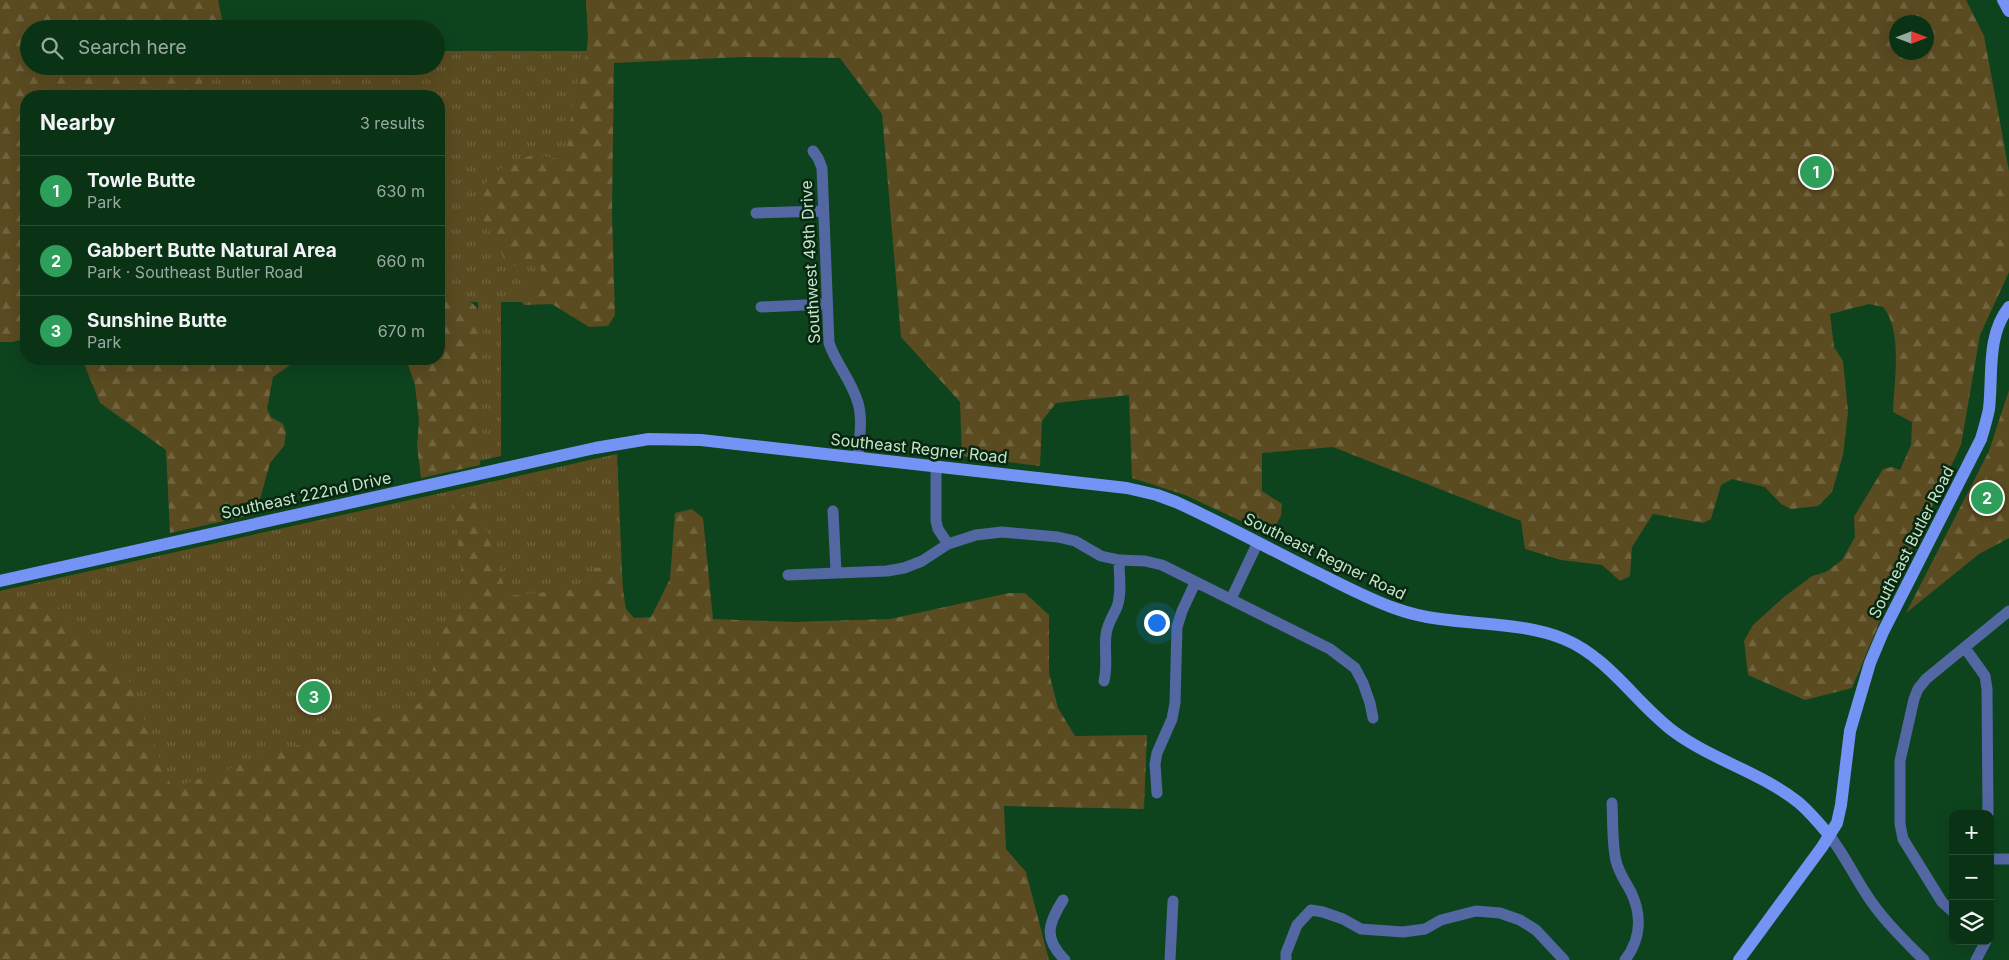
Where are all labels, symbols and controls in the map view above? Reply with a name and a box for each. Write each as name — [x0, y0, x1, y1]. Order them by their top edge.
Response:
north arrow — [1889, 15, 1934, 60]
search box — [20, 20, 445, 75]
icon: search — [38, 34, 66, 62]
text: Search here — [78, 36, 187, 59]
text: Nearby — [40, 110, 115, 135]
text: 3 results — [360, 113, 425, 133]
pin: 1 — [1800, 153, 1832, 191]
text: Towle Butte — [87, 169, 196, 192]
street label: Southwest 49th Drive — [796, 180, 824, 344]
text: 1 — [53, 181, 59, 201]
text: 630 m — [377, 181, 425, 201]
text: Park — [87, 192, 121, 212]
text: Gabbert Butte Natural Area — [87, 239, 337, 262]
text: 2 — [51, 251, 61, 271]
text: 660 m — [377, 251, 425, 271]
text: Park · Southeast Butler Road — [87, 262, 303, 282]
text: Sunshine Butte — [87, 309, 227, 332]
text: 3 — [51, 321, 61, 341]
text: 670 m — [378, 321, 425, 341]
text: Park — [87, 332, 121, 352]
street label: Southeast Regner Road — [830, 429, 1008, 467]
street label: Southeast Butler Road — [1864, 463, 1958, 621]
street label: Southeast 222nd Drive — [219, 467, 393, 523]
pin: 2 — [1971, 479, 2003, 517]
street label: Southeast Regner Road — [1241, 508, 1409, 604]
your location — [1144, 610, 1170, 636]
pin: 3 — [298, 678, 330, 716]
map controls — [1949, 810, 1994, 945]
button: + — [1949, 810, 1994, 855]
button: − — [1949, 855, 1994, 900]
button: layers — [1949, 900, 1994, 945]

